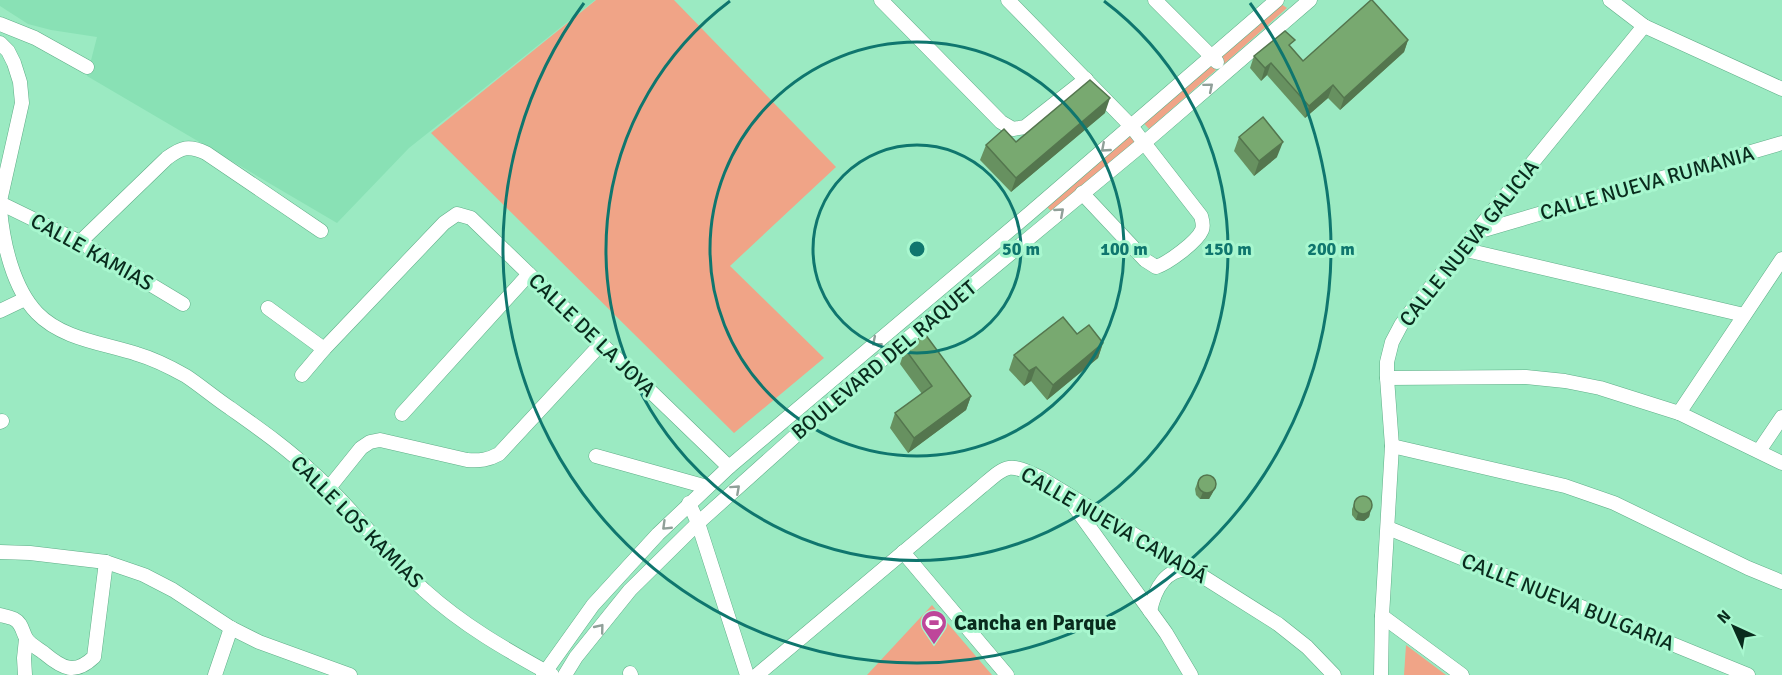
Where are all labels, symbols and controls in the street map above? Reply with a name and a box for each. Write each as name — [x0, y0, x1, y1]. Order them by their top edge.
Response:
one-way arrow — [1202, 83, 1213, 94]
street label: CALLE NUEVA RUMANIA — [1537, 140, 1757, 226]
one-way arrow — [1101, 141, 1112, 152]
street label: CALLE NUEVA GALICIA — [1394, 154, 1544, 332]
street label: CALLE KAMIAS — [26, 208, 158, 296]
one-way arrow — [1053, 208, 1064, 219]
text: 50 m — [1002, 238, 1040, 260]
text: 100 m — [1100, 238, 1148, 260]
text: 150 m — [1204, 238, 1252, 260]
text: 200 m — [1307, 238, 1355, 260]
centre of rings — [907, 239, 927, 259]
street label: CALLE DE LA JOYA — [523, 268, 661, 402]
street label: BOULEVARD DEL RAQUET — [786, 274, 982, 445]
one-way arrow — [872, 335, 883, 346]
street label: CALLE LOS KAMIAS — [285, 450, 429, 594]
street label: CALLE NUEVA CANADÁ — [1016, 461, 1212, 589]
one-way arrow — [729, 485, 740, 496]
one-way arrow — [663, 518, 674, 529]
street label: CALLE NUEVA BULGARIA — [1458, 547, 1678, 657]
north arrow — [1704, 597, 1764, 657]
text: N — [1713, 606, 1735, 628]
sports icon: Cancha en Parque — [919, 608, 949, 646]
place label: Cancha en Parque — [954, 610, 1116, 636]
one-way arrow — [592, 624, 603, 635]

